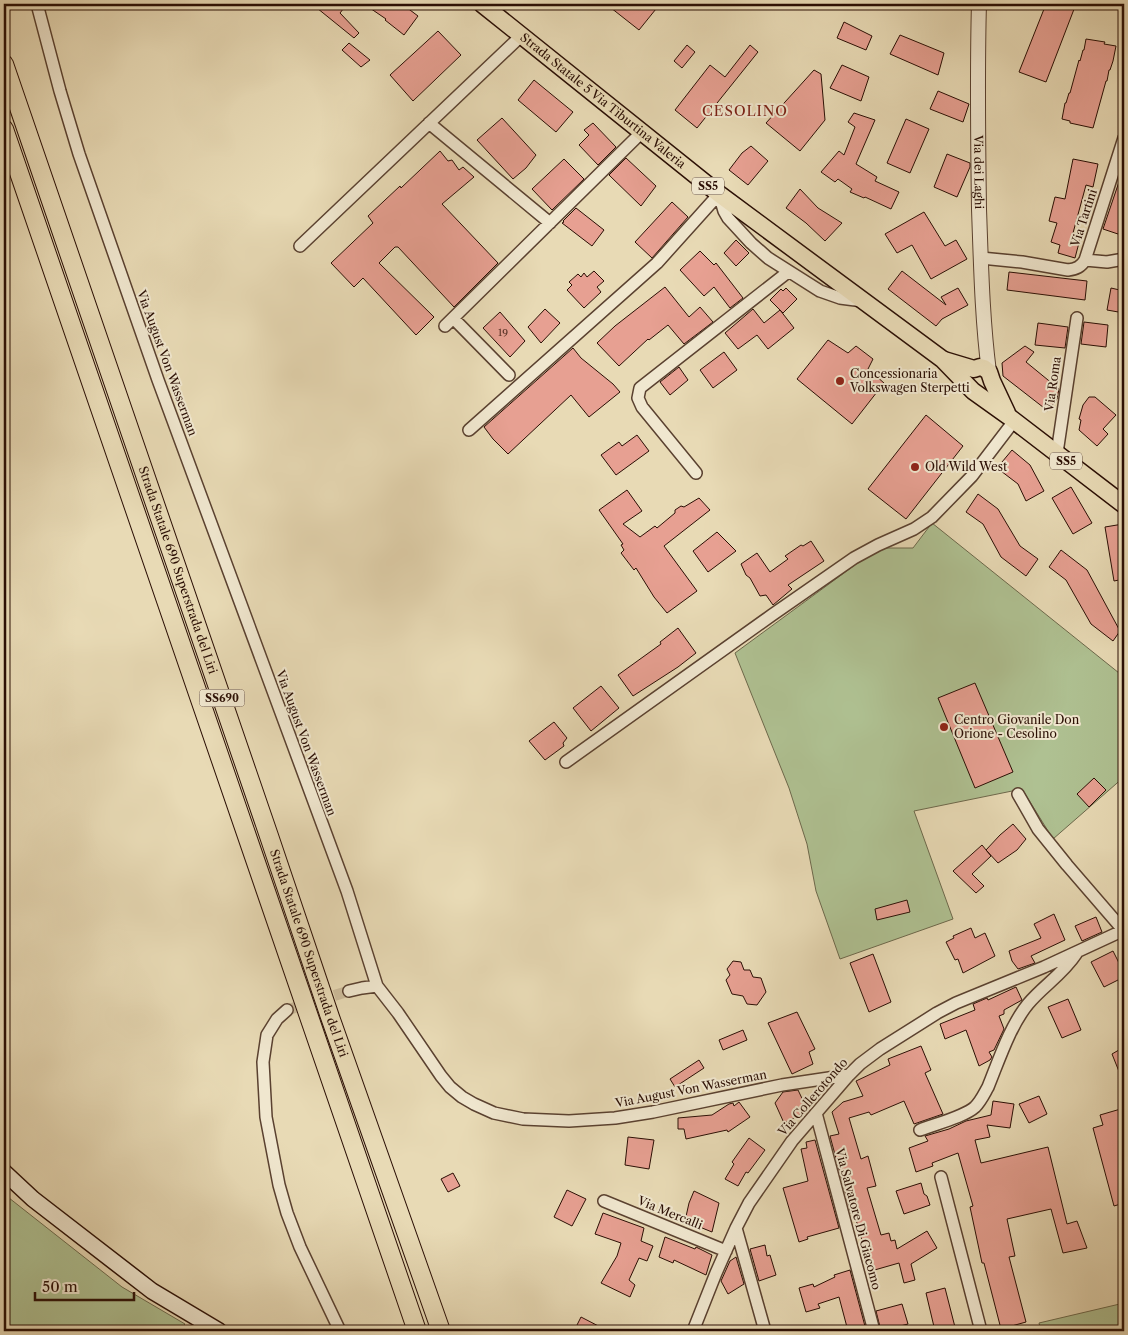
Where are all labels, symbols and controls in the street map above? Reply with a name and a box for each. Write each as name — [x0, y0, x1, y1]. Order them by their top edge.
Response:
street label: Strada Statale 5 Via Tiburtina Valeria — [517, 30, 690, 172]
district label: CESOLINO — [702, 102, 788, 120]
street label: Via dei Laghi — [971, 134, 987, 210]
road number: SS5 — [692, 178, 724, 195]
street label: Via Tartini — [1067, 187, 1100, 249]
street label: Via August Von Wasserman — [134, 287, 201, 438]
house number: 19 — [498, 326, 508, 339]
street label: Via Roma — [1041, 355, 1064, 413]
place label: Concessionaria Volkswagen Sterpetti — [849, 366, 970, 395]
marker: Concessionaria Volkswagen Sterpetti — [834, 375, 846, 387]
road number: SS5 — [1050, 452, 1082, 470]
place label: Old Wild West — [925, 459, 1008, 474]
marker: Old Wild West — [909, 461, 921, 473]
street label: Strada Statale 690 Superstrada del Liri — [136, 464, 221, 676]
street label: Via August Von Wasserman — [273, 667, 340, 818]
road number: SS690 — [200, 690, 244, 706]
place label: Centro Giovanile Don Orione - Cesolino — [954, 712, 1080, 741]
marker: Centro Giovanile Don Orione - Cesolino — [938, 721, 950, 733]
street label: Strada Statale 690 Superstrada del Liri — [267, 847, 352, 1059]
street label: Via Collerotondo — [774, 1055, 850, 1139]
street label: Via August Von Wasserman — [613, 1066, 768, 1111]
street label: Via Salvatore Di Giacomo — [832, 1145, 885, 1291]
street label: Via Mercalli — [635, 1192, 705, 1232]
scale bar — [35, 1270, 134, 1302]
text: 50 m — [42, 1277, 78, 1296]

